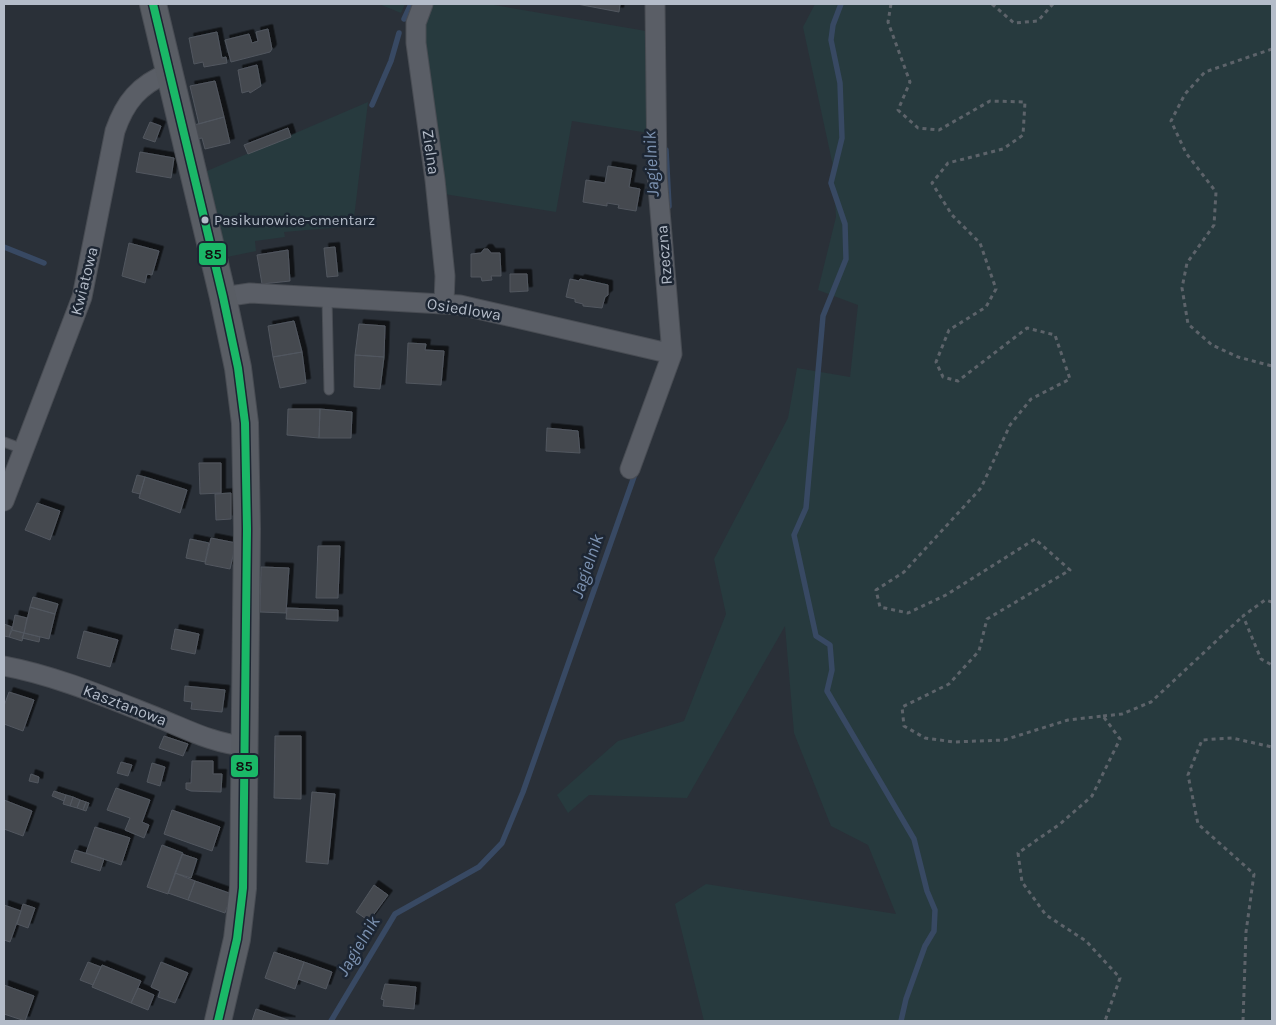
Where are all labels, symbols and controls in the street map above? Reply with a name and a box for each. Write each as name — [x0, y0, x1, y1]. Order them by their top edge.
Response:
street label: Zielna — [418, 128, 444, 176]
water label: Jagielnik — [638, 129, 664, 198]
place label: Pasikurowice-cmentarz — [214, 211, 375, 229]
marker: Pasikurowice-cmentarz — [200, 215, 210, 225]
street label: Rzeczna — [652, 224, 676, 286]
line badge: 85 — [198, 242, 227, 266]
street label: Kwiatowa — [66, 245, 102, 317]
text: 85 — [204, 246, 222, 263]
street label: Osiedlowa — [426, 294, 502, 324]
water label: Jagielnik — [566, 530, 608, 601]
street label: Kasztanowa — [80, 680, 170, 730]
line badge: 85 — [230, 754, 259, 778]
text: 85 — [235, 758, 253, 775]
water label: Jagielnik — [332, 911, 385, 980]

